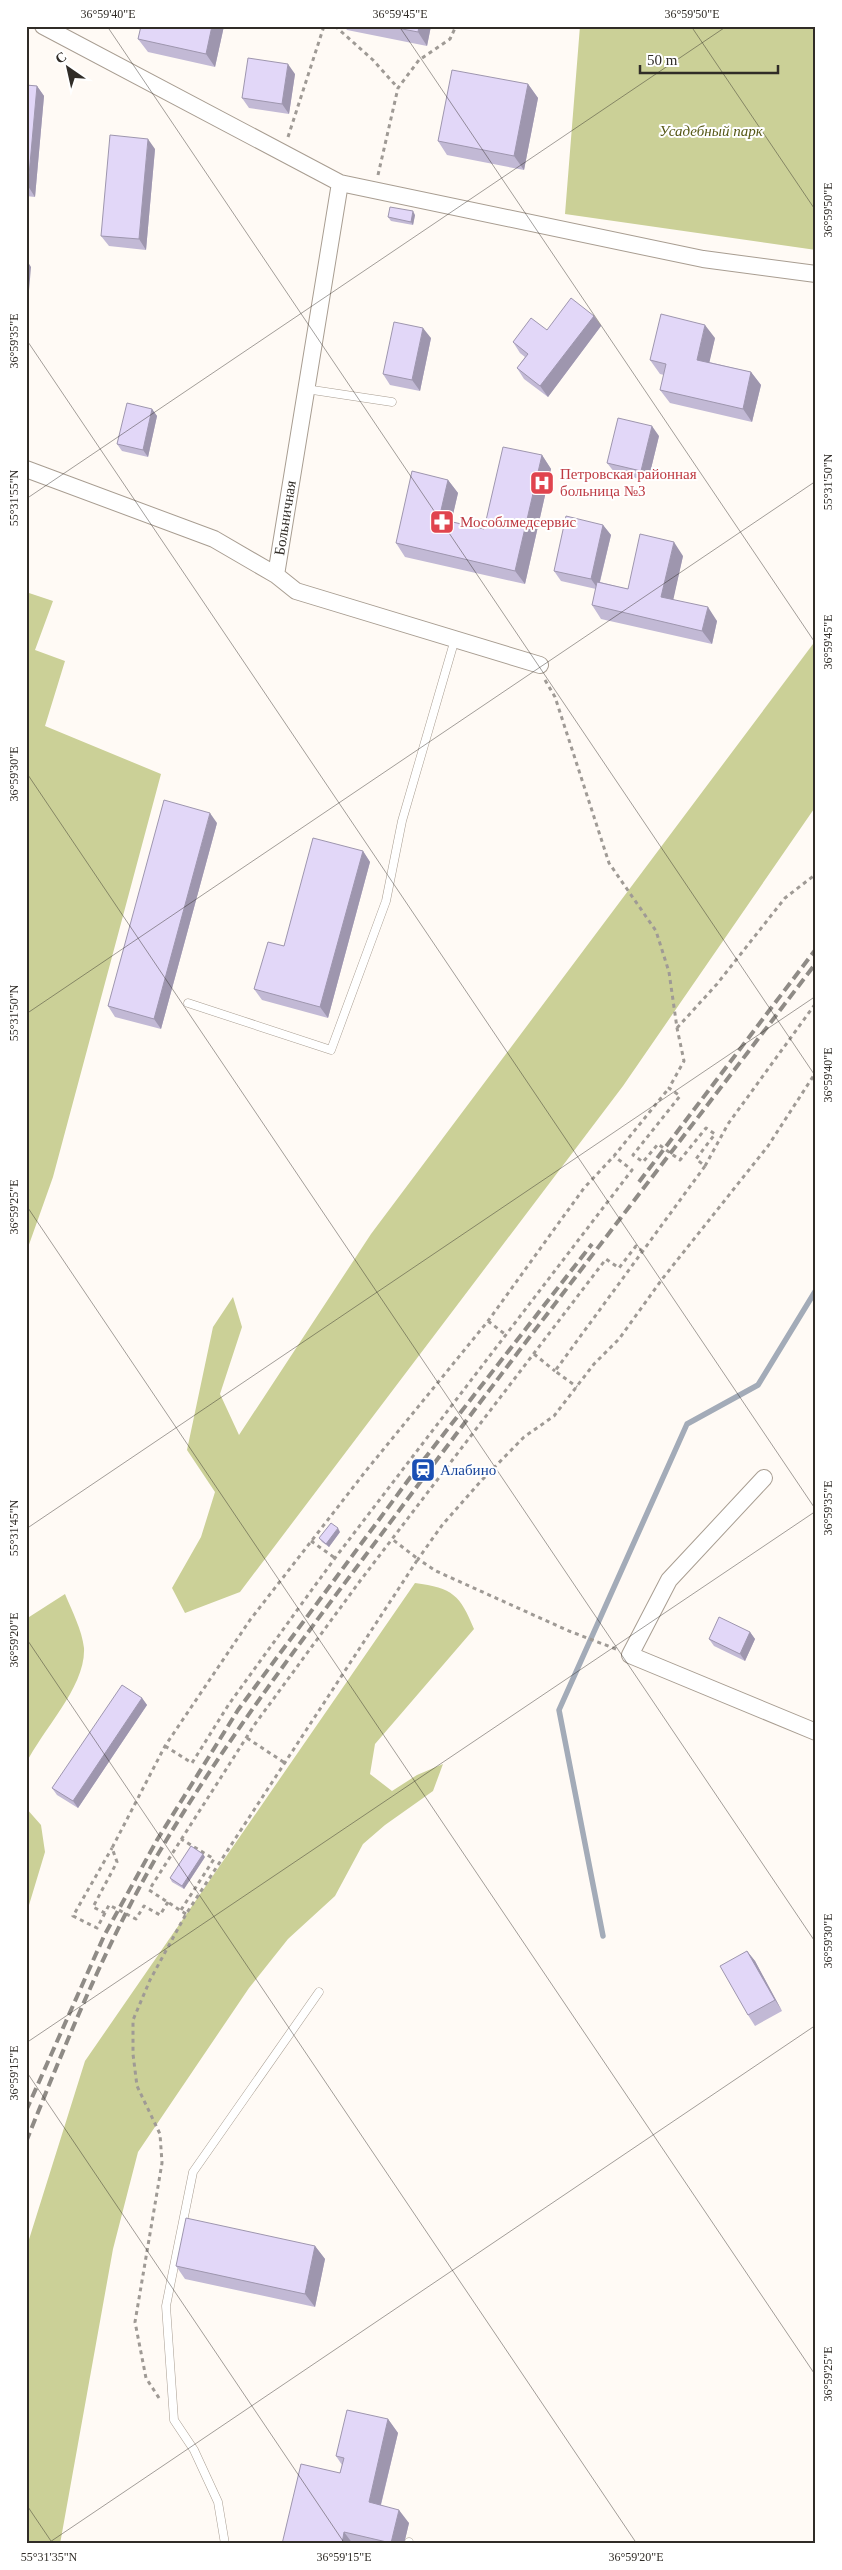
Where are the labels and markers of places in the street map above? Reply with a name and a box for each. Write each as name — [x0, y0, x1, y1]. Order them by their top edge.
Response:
place label: Петровская районная больница №3 — [560, 466, 697, 499]
hospital icon: Петровская районная больница №3 — [529, 470, 555, 496]
pharmacy icon: Мособлмедсервис — [429, 509, 455, 535]
place label: Мособлмедсервис — [460, 514, 576, 530]
station icon: Алабино — [410, 1457, 436, 1483]
place label: Алабино — [440, 1462, 496, 1478]

